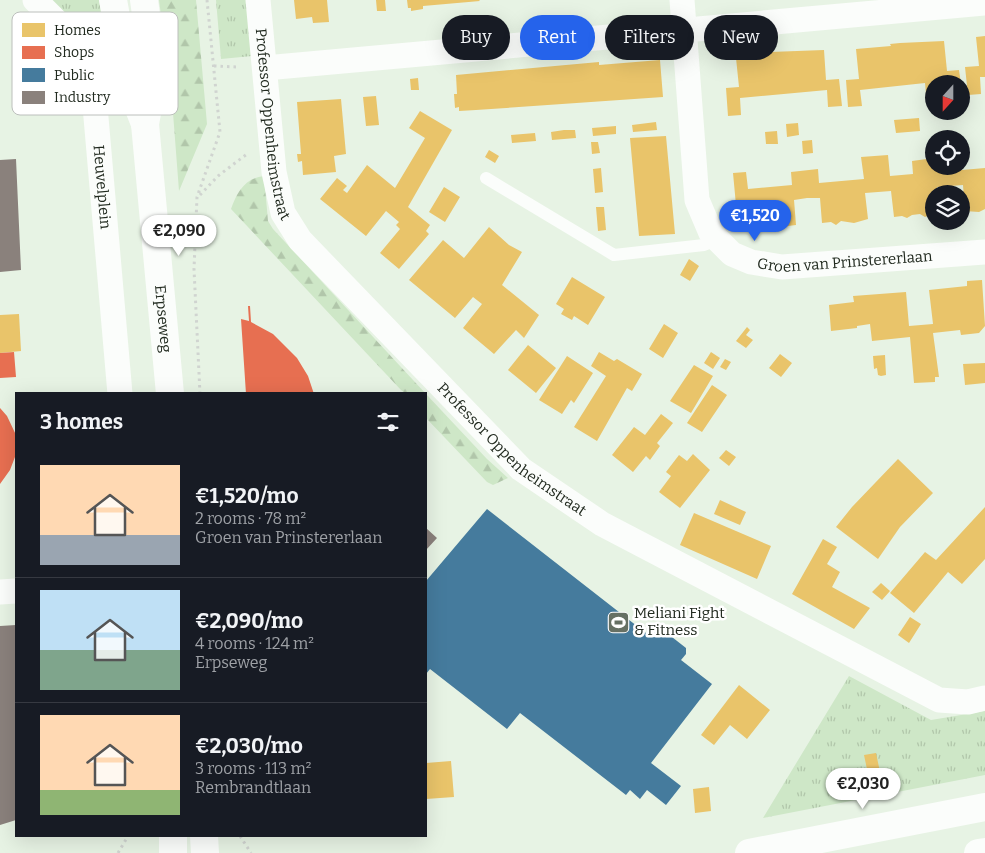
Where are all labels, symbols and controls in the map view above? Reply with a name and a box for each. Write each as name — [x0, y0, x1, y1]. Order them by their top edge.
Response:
legend — [12, 12, 178, 115]
chip: Buy — [442, 15, 510, 60]
chip: Rent — [520, 15, 595, 60]
chip: Filters — [605, 15, 694, 60]
chip: New — [704, 15, 778, 60]
text: Homes — [54, 22, 101, 39]
street label: Professor Oppenheimstraat — [252, 27, 295, 224]
text: Shops — [54, 44, 94, 61]
text: Public — [54, 67, 94, 84]
north arrow — [925, 75, 970, 120]
map controls — [925, 75, 970, 230]
text: Industry — [54, 89, 111, 106]
button: locate — [925, 130, 970, 175]
street label: Heuvelplein — [89, 144, 115, 230]
button: layers — [925, 185, 970, 230]
pin: €1,520 — [714, 200, 796, 242]
text: €1,520 — [730, 206, 780, 225]
pin: €2,090 — [138, 214, 220, 257]
text: €2,090 — [152, 221, 206, 240]
street label: Groen van Prinstererlaan — [756, 247, 934, 276]
street label: Erpseweg — [151, 284, 175, 353]
street label: Professor Oppenheimstraat — [434, 379, 590, 520]
icon: filters — [374, 408, 402, 436]
text: 3 homes — [40, 409, 123, 435]
text: €1,520/mo — [195, 483, 299, 509]
icon: home — [80, 485, 140, 545]
text: 2 rooms · 78 m² — [195, 509, 306, 528]
text: Groen van Prinstererlaan — [195, 528, 382, 547]
place label: Meliani Fight & Fitness — [634, 604, 725, 639]
text: €2,090/mo — [195, 608, 303, 634]
icon: home — [80, 610, 140, 670]
sports icon: Meliani Fight & Fitness — [606, 610, 630, 634]
text: 4 rooms · 124 m² — [195, 634, 314, 653]
text: Erpseweg — [195, 653, 267, 672]
text: €2,030/mo — [195, 733, 303, 759]
icon: home — [80, 735, 140, 795]
text: 3 rooms · 113 m² — [195, 759, 311, 778]
pin: €2,030 — [822, 768, 904, 810]
text: €2,030 — [837, 774, 889, 793]
text: Rembrandtlaan — [195, 778, 311, 797]

